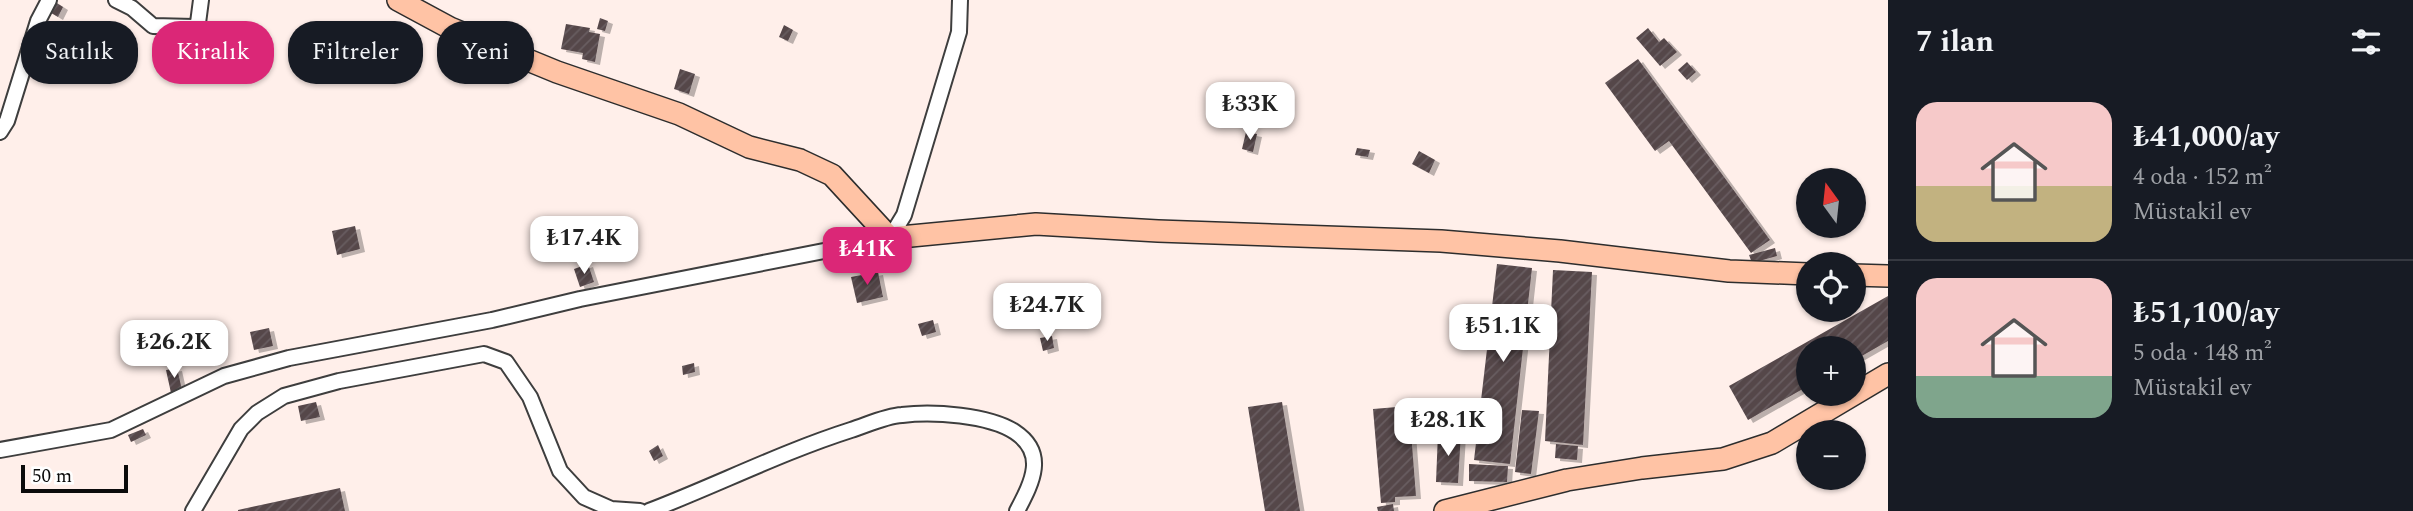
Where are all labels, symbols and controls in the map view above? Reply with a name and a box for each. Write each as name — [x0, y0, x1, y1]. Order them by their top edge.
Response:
text: 7 ilan — [1916, 19, 1994, 65]
chip: Satılık — [21, 21, 138, 84]
chip: Kiralık — [152, 21, 274, 84]
chip: Filtreler — [288, 21, 423, 84]
chip: Yeni — [437, 21, 534, 84]
icon: filters — [2347, 23, 2385, 61]
pin: ₺33K — [1209, 82, 1291, 142]
text: ₺33K — [1222, 87, 1278, 122]
text: ₺41,000/ay — [2133, 114, 2279, 160]
icon: home — [1972, 130, 2056, 214]
text: 4 oda · 152 m² — [2133, 160, 2271, 195]
north arrow — [1796, 168, 1866, 238]
map controls — [1796, 168, 1866, 490]
text: Müstakil ev — [2133, 195, 2251, 230]
pin: ₺17.4K — [527, 216, 641, 276]
text: ₺17.4K — [546, 221, 622, 256]
pin: ₺41K — [826, 228, 908, 287]
text: ₺41K — [839, 232, 895, 267]
button: locate — [1796, 252, 1866, 322]
pin: ₺24.7K — [990, 284, 1104, 343]
text: ₺24.7K — [1009, 288, 1085, 323]
text: ₺51,100/ay — [2133, 290, 2279, 336]
pin: ₺51.1K — [1446, 304, 1560, 364]
icon: home — [1972, 306, 2056, 390]
text: ₺51.1K — [1465, 309, 1541, 344]
pin: ₺26.2K — [117, 320, 231, 380]
text: ₺26.2K — [136, 325, 212, 360]
button: + — [1796, 336, 1866, 406]
text: 5 oda · 148 m² — [2133, 336, 2271, 371]
text: Müstakil ev — [2133, 371, 2251, 406]
pin: ₺28.1K — [1391, 398, 1505, 458]
text: ₺28.1K — [1410, 403, 1486, 438]
button: − — [1796, 420, 1866, 490]
scale bar — [21, 462, 128, 494]
text: 50 m — [32, 462, 72, 491]

